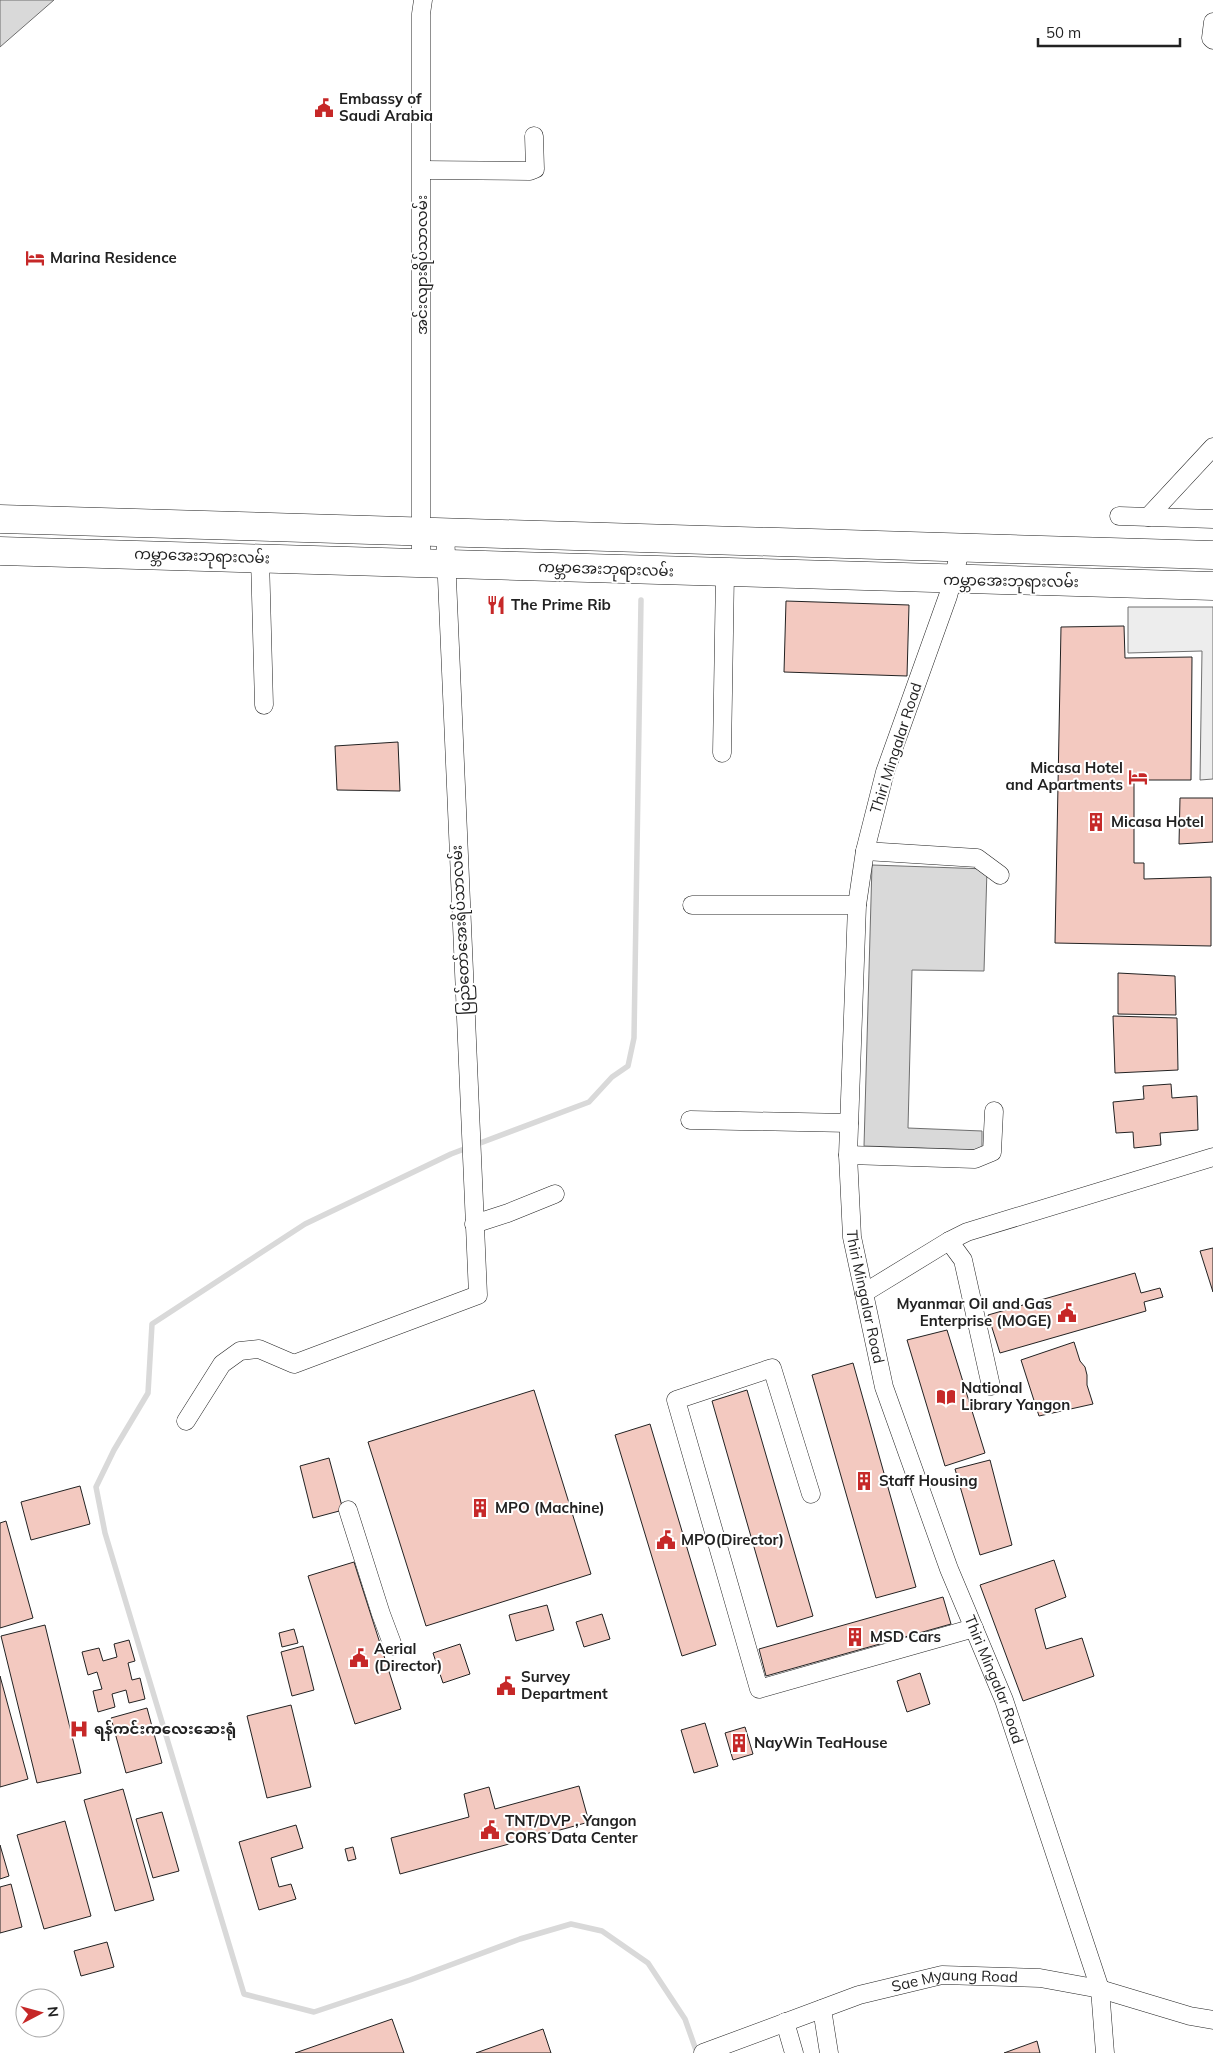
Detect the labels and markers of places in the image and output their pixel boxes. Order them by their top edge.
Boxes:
place label: Embassy of Saudi Arabia [339,89,433,125]
public building icon: Embassy of Saudi Arabia [313,97,335,119]
hotel icon: Marina Residence [24,247,46,269]
place label: Marina Residence [50,248,177,267]
restaurant icon: The Prime Rib [485,594,507,616]
place label: The Prime Rib [511,595,611,614]
place label: Micasa Hotel and Apartments [1005,758,1123,794]
hotel icon: Micasa Hotel and Apartments [1127,766,1149,788]
building icon: Micasa Hotel [1085,811,1107,833]
place label: Micasa Hotel [1111,812,1204,831]
place label: Myanmar Oil and Gas Enterprise (MOGE) [896,1294,1052,1330]
public building icon: Myanmar Oil and Gas Enterprise (MOGE) [1056,1302,1078,1324]
place label: National Library Yangon [961,1378,1070,1414]
library icon: National Library Yangon [935,1386,957,1408]
building icon: Staff Housing [853,1470,875,1492]
place label: Staff Housing [879,1471,978,1490]
building icon: MPO (Machine) [469,1497,491,1519]
place label: MPO (Machine) [495,1498,605,1517]
public building icon: MPO(Director) [655,1529,677,1551]
place label: MPO(Director) [681,1530,784,1549]
building icon: MSD Cars [844,1626,866,1648]
place label: MSD Cars [870,1627,941,1646]
place label: Aerial (Director) [374,1639,442,1675]
public building icon: Aerial (Director) [348,1647,370,1669]
place label: Survey Department [521,1667,608,1703]
public building icon: Survey Department [495,1675,517,1697]
hospital icon: ရန်ကင်းကလေးဆေးရုံ [68,1718,90,1740]
place label: ရန်ကင်းကလေးဆေးရုံ [94,1719,236,1741]
building icon: NayWin TeaHouse [728,1732,750,1754]
place label: NayWin TeaHouse [754,1733,887,1752]
place label: TNT/DVP , Yangon CORS Data Center [505,1811,638,1847]
public building icon: TNT/DVP , Yangon CORS Data Center [479,1819,501,1841]

